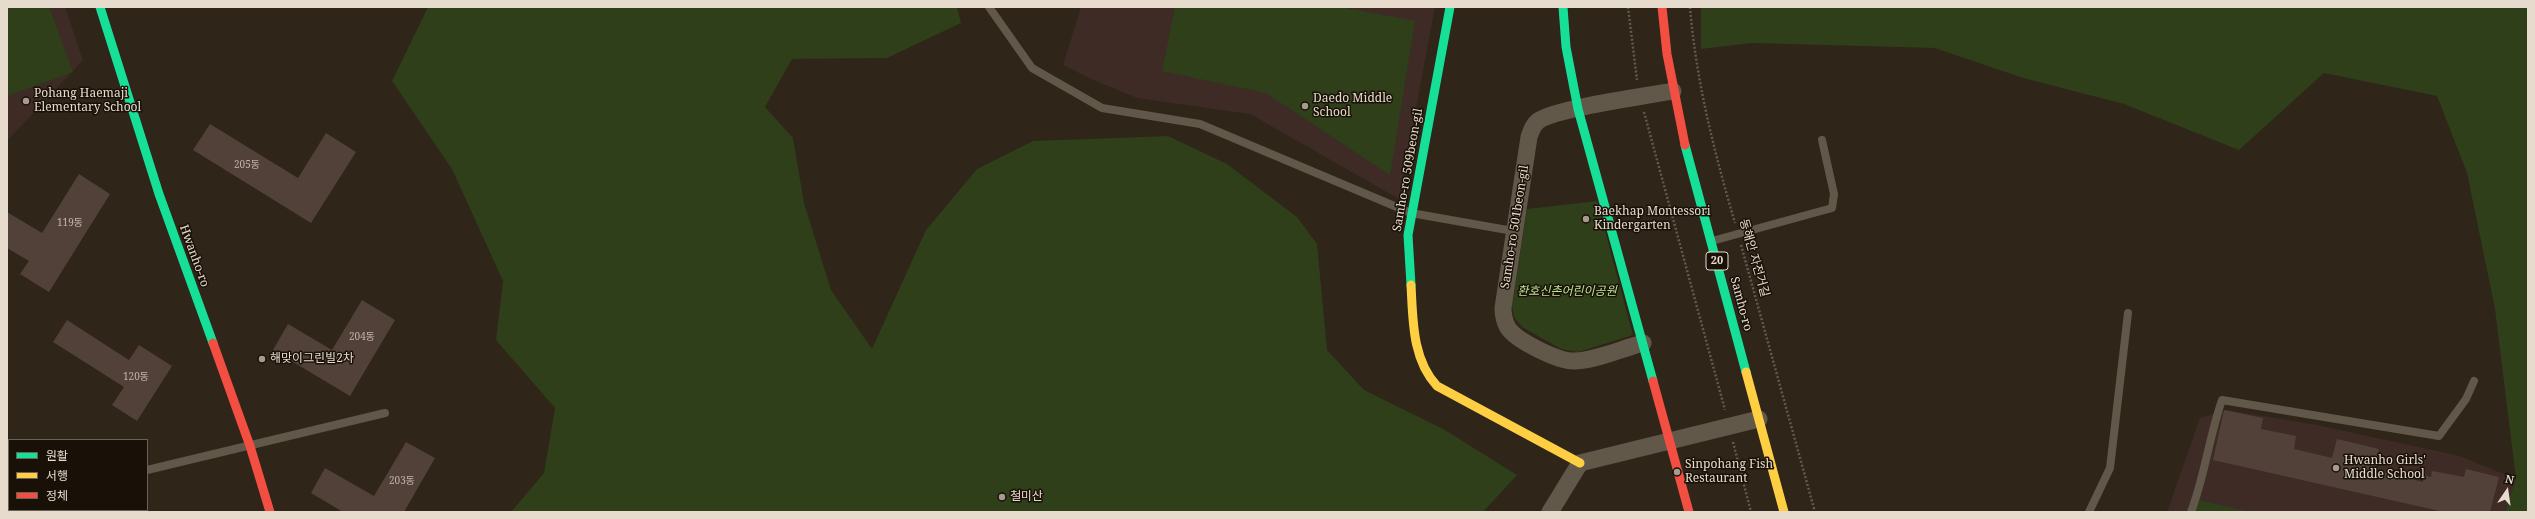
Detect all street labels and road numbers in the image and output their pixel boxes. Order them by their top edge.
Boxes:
street label: Samho-ro 509beon-gil [1390,107,1426,233]
street label: Samho-ro 501beon-gil [1498,164,1532,290]
street label: 동해안 자전거길 [1736,217,1772,299]
street label: Hwanho-ro [176,223,212,289]
road number: 20 [1706,252,1728,270]
street label: Samho-ro [1727,275,1755,333]

